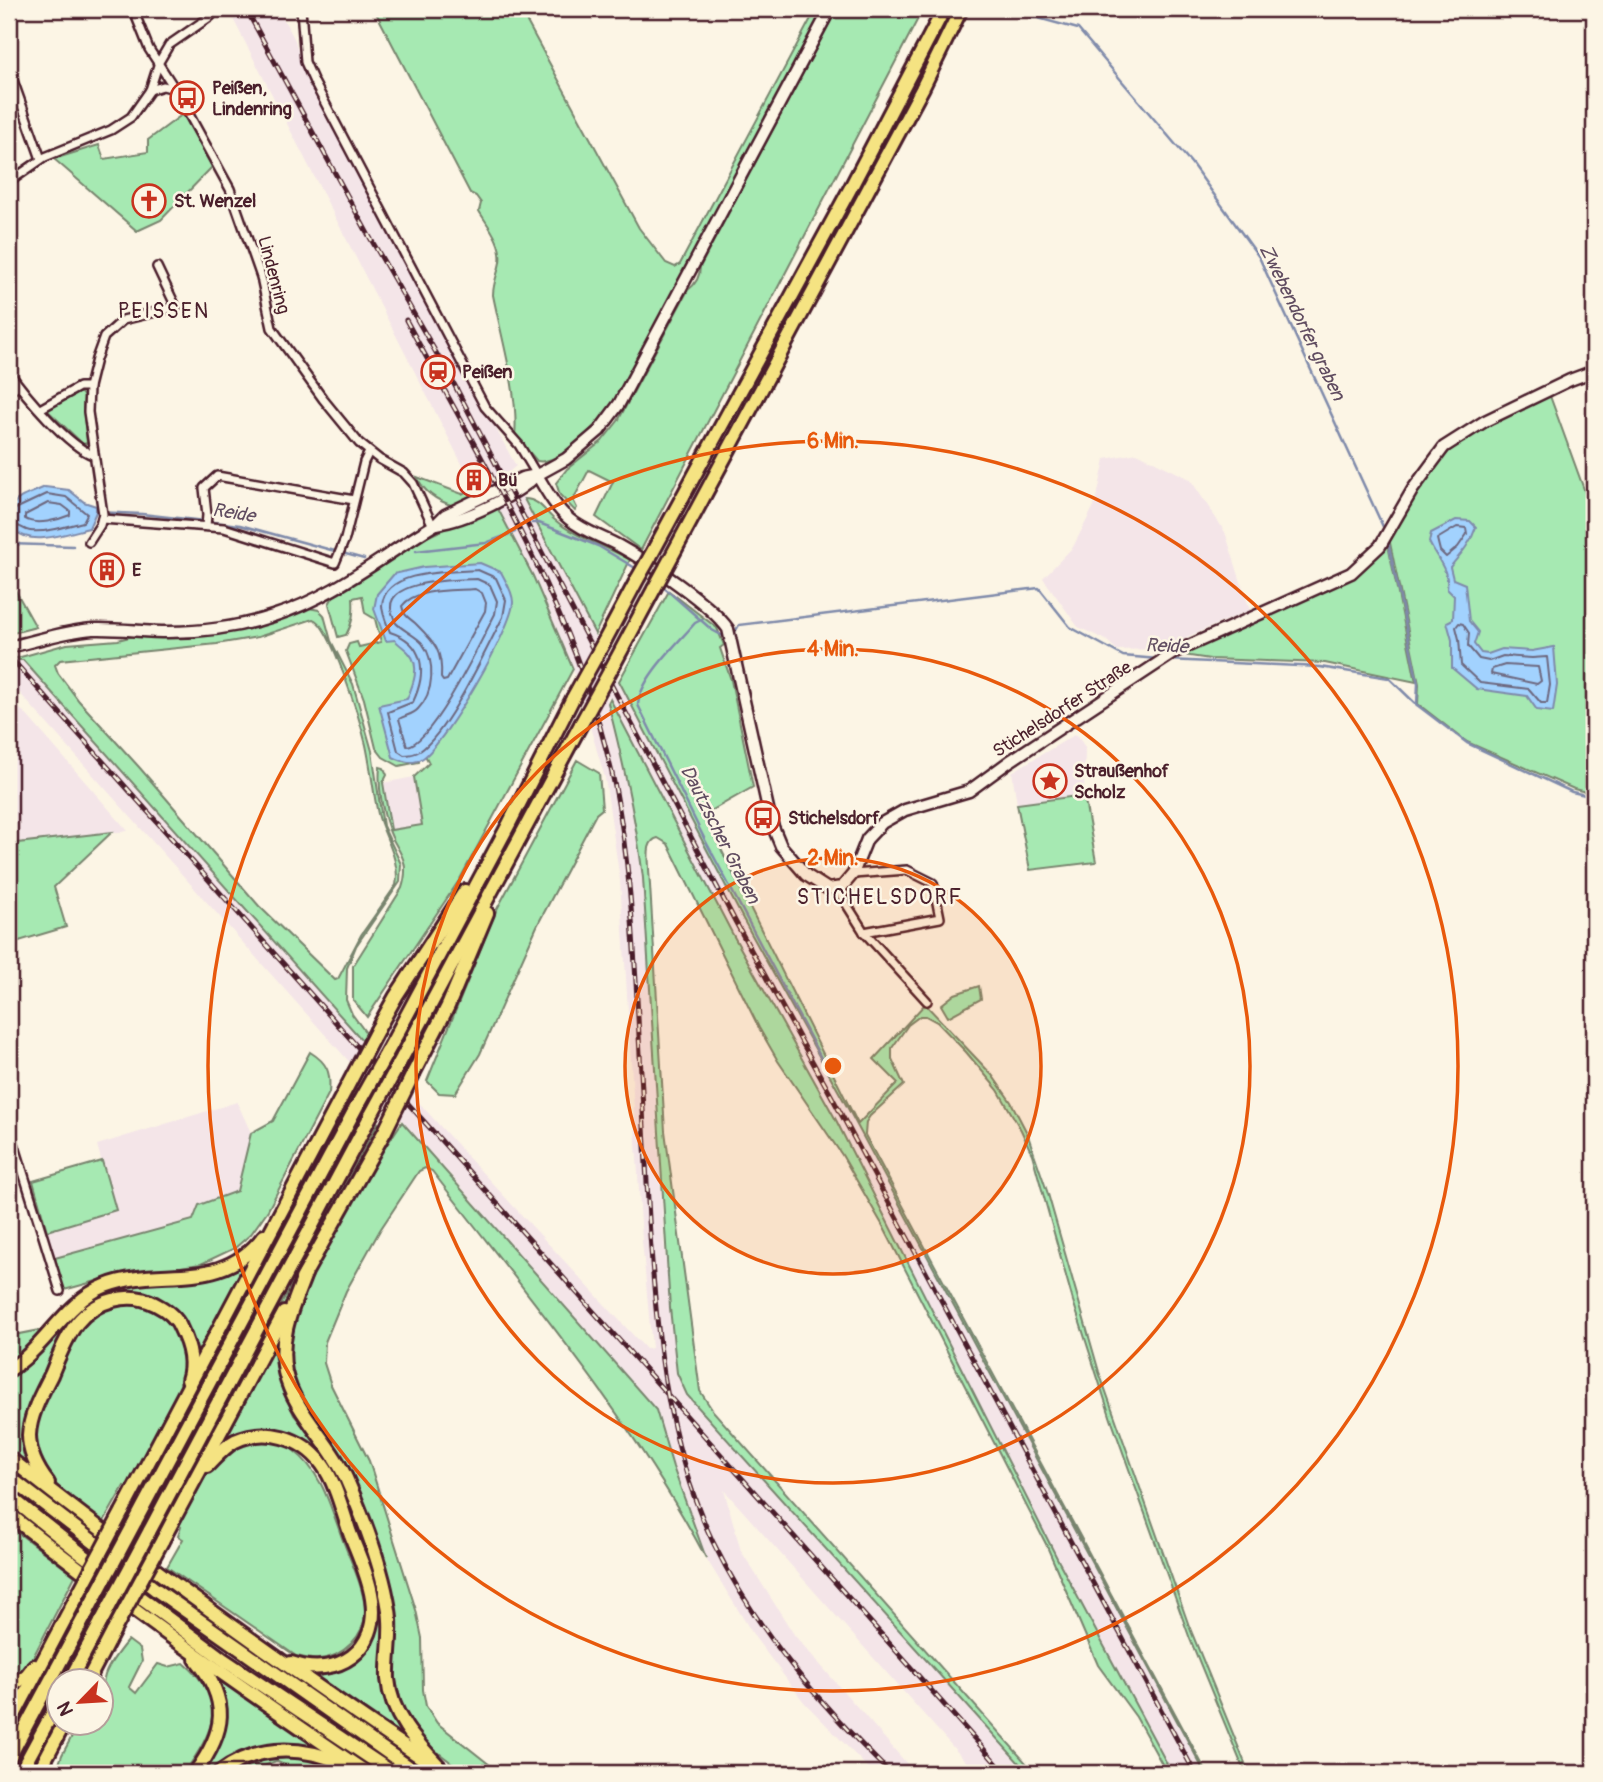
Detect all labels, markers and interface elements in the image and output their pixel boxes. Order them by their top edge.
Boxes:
place label: Peißen, Lindenring [212,77,292,121]
bus stop icon: Peißen, Lindenring [168,79,206,117]
church icon: St. Wenzel [130,182,168,220]
place label: St. Wenzel [174,190,256,213]
street label: Lindenring [252,234,295,317]
water label: Zwebendorfer graben [1254,240,1351,406]
district label: PEISSEN [118,298,210,325]
station icon: Peißen [419,353,457,391]
place label: Peißen [462,361,513,384]
text: 6 Min. [807,428,859,455]
building icon: Bü [455,461,493,499]
place label: Bü [498,469,518,492]
water label: Reide [211,498,258,528]
building icon: E [88,551,126,589]
place label: E [132,559,142,582]
water label: Reide [1145,633,1190,659]
text: 4 Min. [807,636,859,663]
street label: Stichelsdorfer Straße [989,656,1136,763]
place label: Straußenhof Scholz [1074,760,1170,804]
water label: Dautzscher Graben [675,761,766,909]
place icon: Straußenhof Scholz [1031,762,1069,800]
bus stop icon: Stichelsdorf [744,799,782,837]
place label: Stichelsdorf [788,807,880,830]
text: 2 Min. [807,845,859,872]
district label: STICHELSDORF [797,884,963,911]
centre of rings [821,1054,845,1078]
north arrow [46,1666,116,1736]
text: N [52,1698,79,1720]

